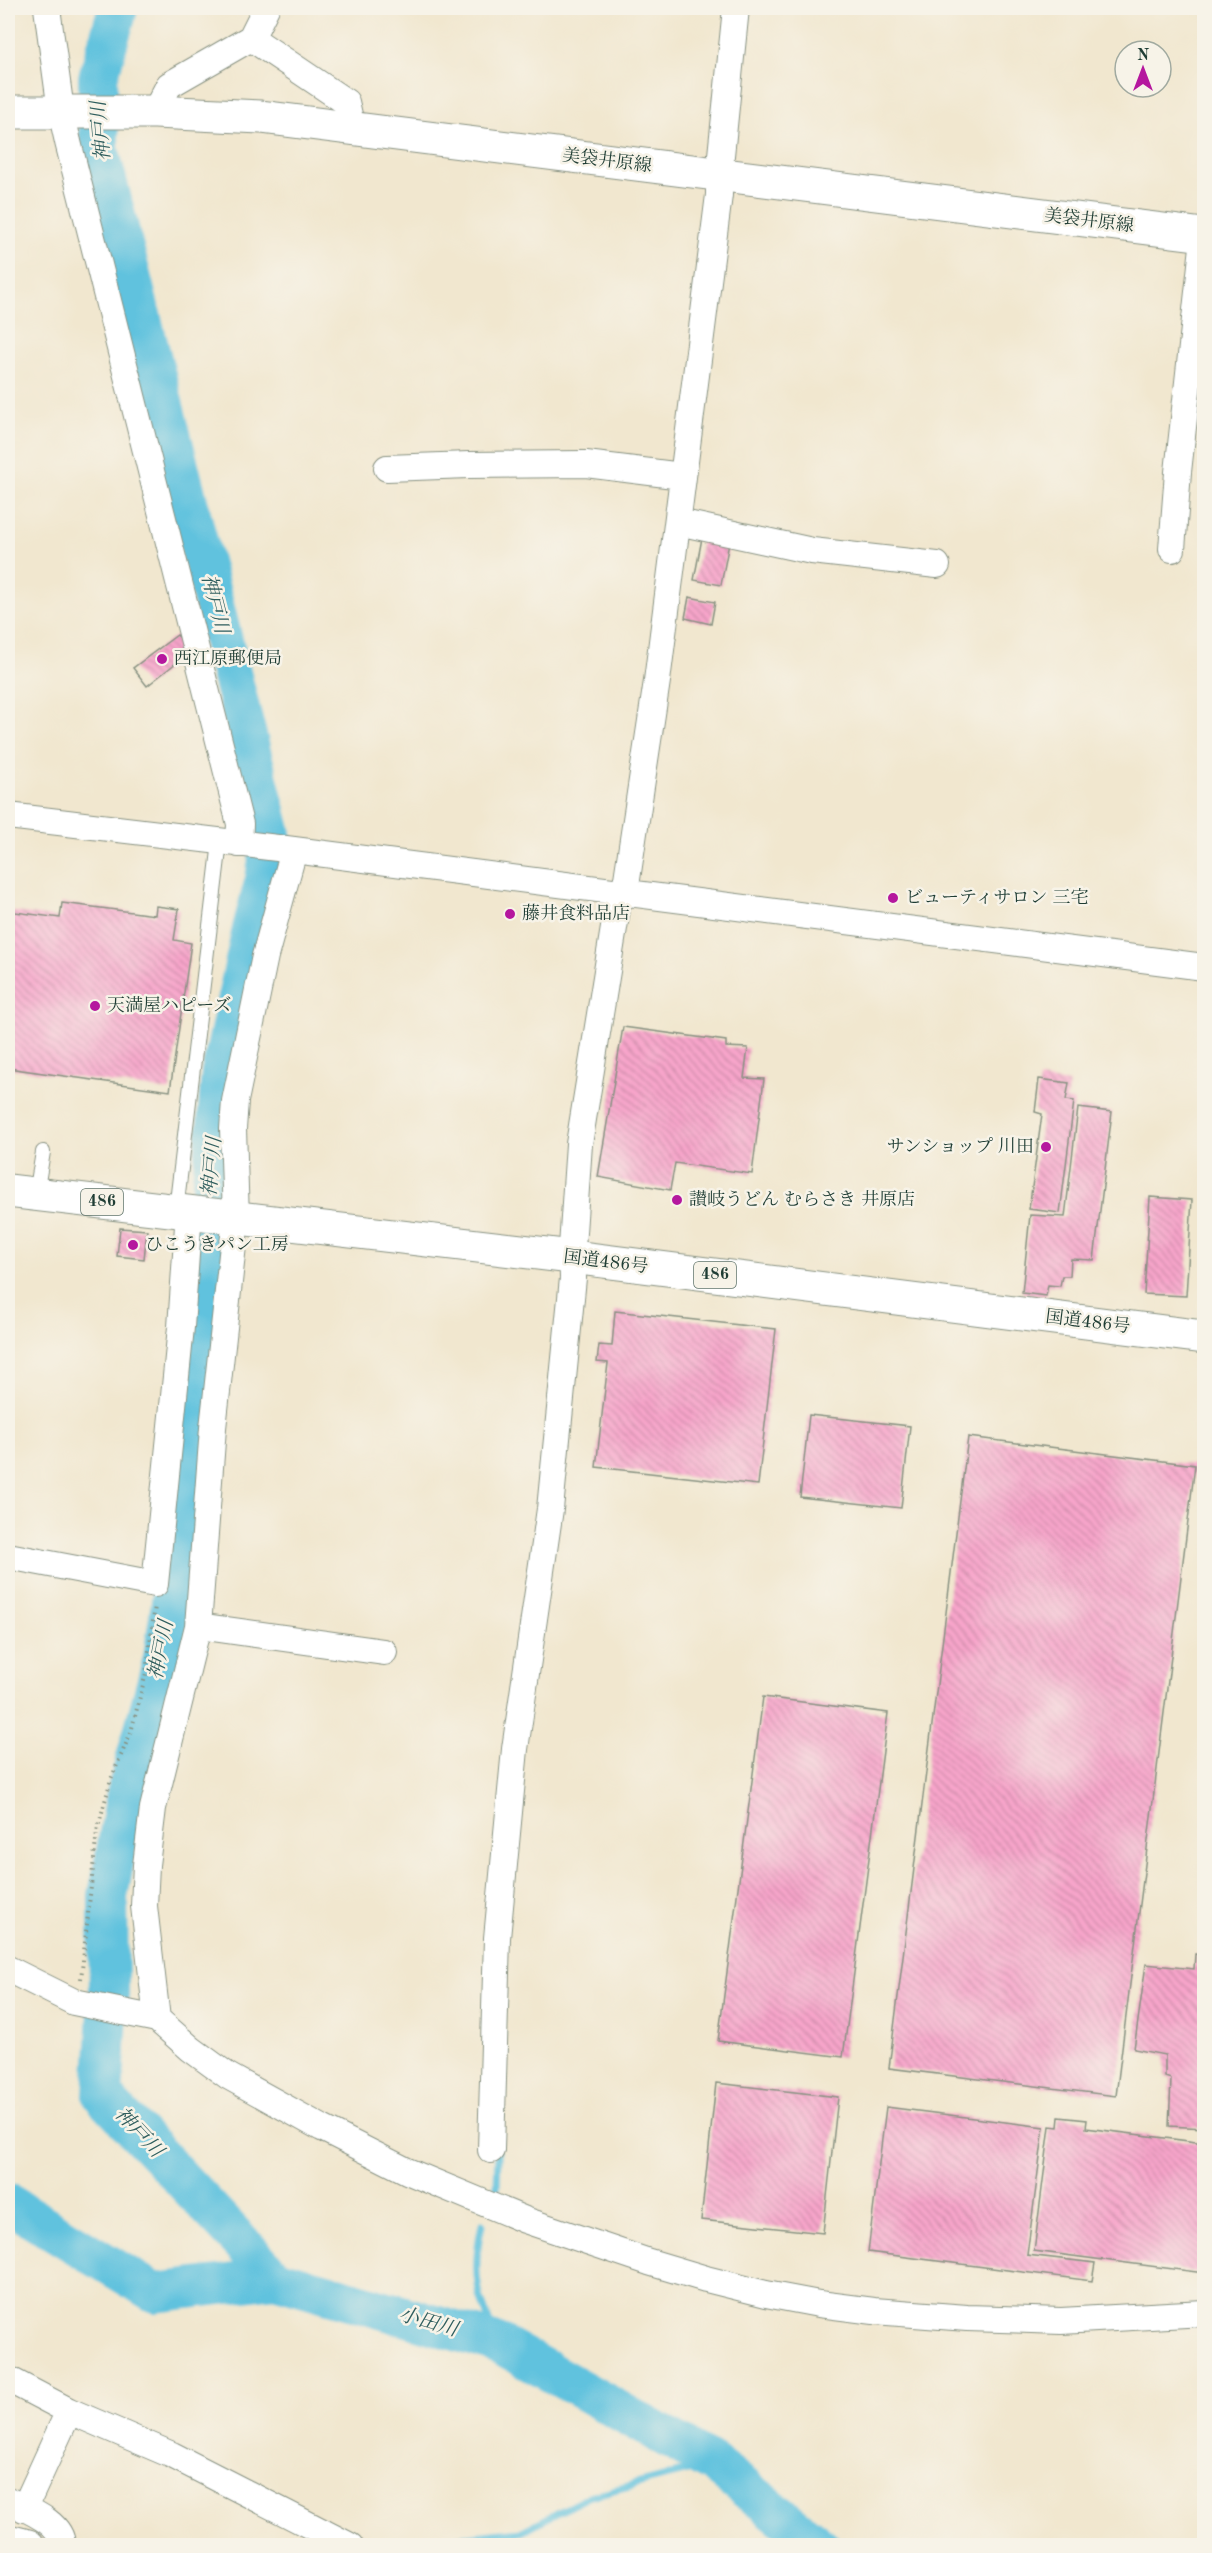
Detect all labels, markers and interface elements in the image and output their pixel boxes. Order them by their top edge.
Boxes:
north arrow [1113,39,1173,99]
text: N [1137,48,1150,64]
water label: 神戸川 [87,98,115,162]
street label: 美袋井原線 [561,145,653,175]
street label: 美袋井原線 [1043,205,1135,235]
water label: 神戸川 [197,572,233,637]
place label: 西江原郵便局 [174,648,282,668]
marker: 西江原郵便局 [155,652,169,666]
place label: ビューティサロン 三宅 [905,887,1089,907]
marker: ビューティサロン 三宅 [886,891,900,905]
place label: 藤井食料品店 [522,903,630,923]
marker: 藤井食料品店 [503,907,517,921]
place label: 天満屋ハピーズ [107,995,231,1015]
marker: 天満屋ハピーズ [88,999,102,1013]
water label: 神戸川 [198,1134,226,1198]
place label: サンショップ 川田 [887,1137,1034,1156]
marker: サンショップ 川田 [1039,1140,1053,1154]
road number: 486 [81,1189,123,1215]
place label: 讃岐うどん むらさき 井原店 [689,1189,915,1209]
marker: 讃岐うどん むらさき 井原店 [670,1193,684,1207]
place label: ひこうきパン工房 [145,1234,289,1254]
marker: ひこうきパン工房 [126,1238,140,1252]
street label: 国道486号 [563,1246,650,1276]
road number: 486 [694,1262,736,1288]
street label: 国道486号 [1045,1306,1132,1336]
water label: 神戸川 [144,1616,178,1681]
water label: 神戸川 [110,2103,169,2163]
water label: 小田川 [396,2303,462,2341]

